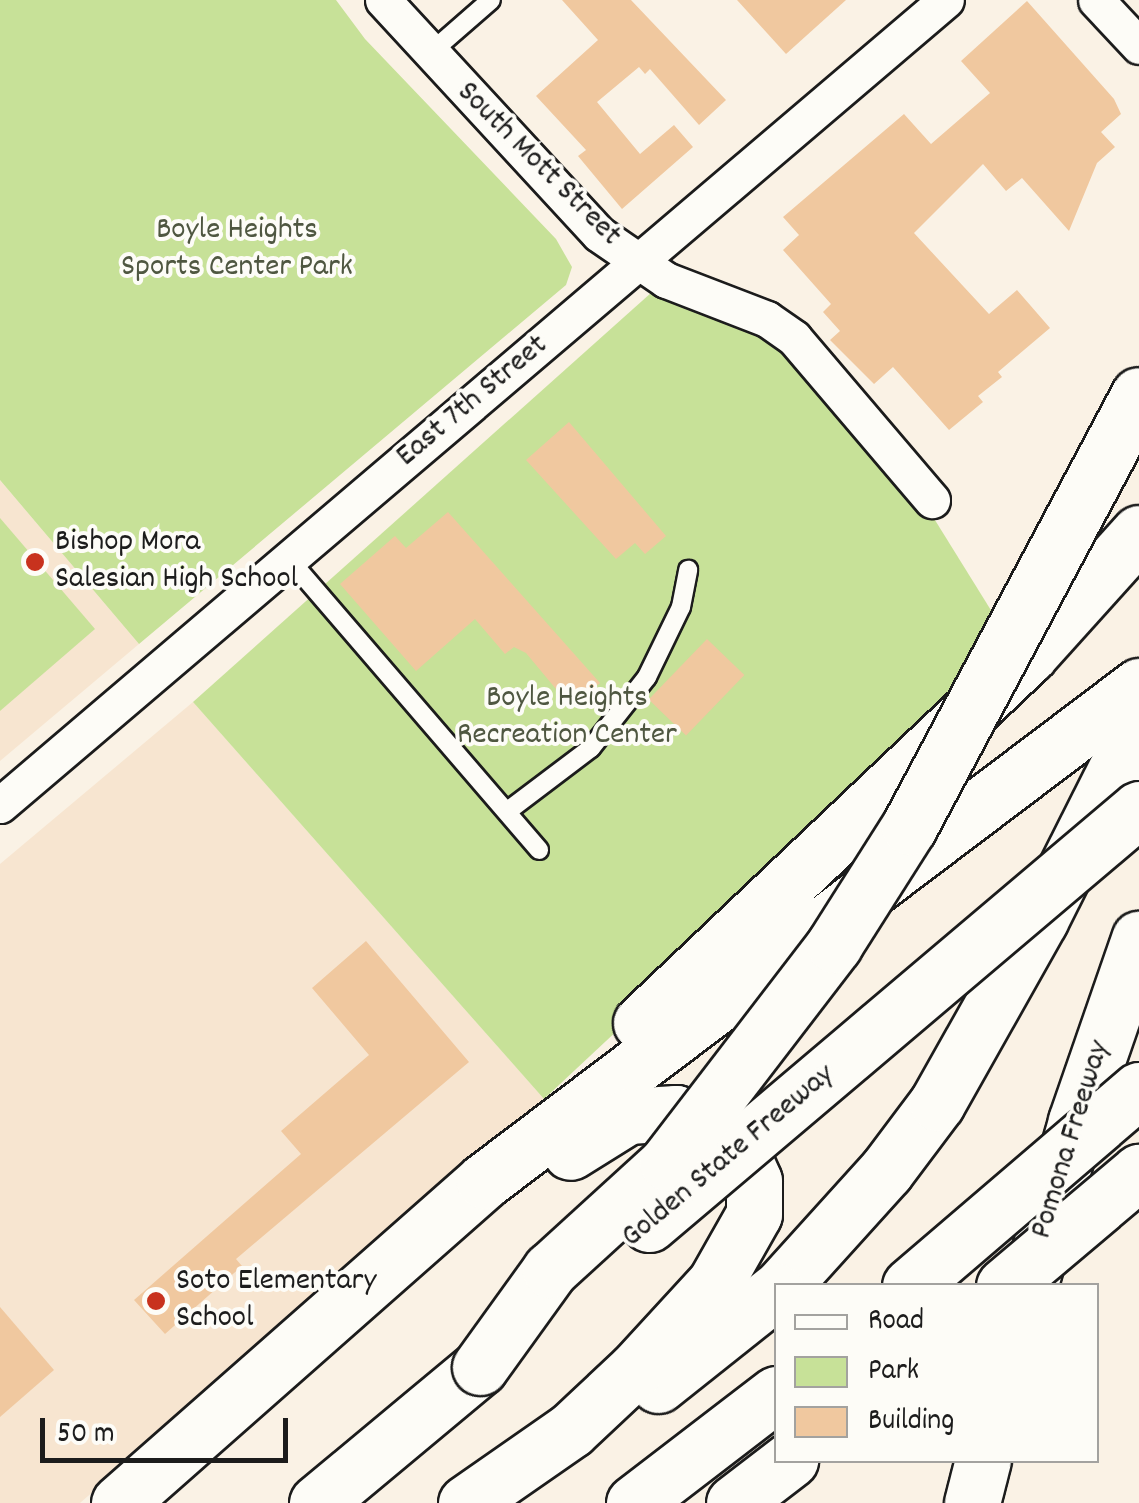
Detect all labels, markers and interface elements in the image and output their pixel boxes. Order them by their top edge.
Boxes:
street label: South Mott Street [447,74,629,256]
park label: Boyle Heights Sports Center Park [121,213,353,288]
street label: East 7th Street [389,328,557,476]
place label: Bishop Mora Salesian High School [55,525,298,600]
marker: Bishop Mora Salesian High School [24,551,46,573]
park label: Boyle Heights Recreation Center [457,681,677,756]
street label: Pomona Freeway [1024,1036,1120,1244]
street label: Golden State Freeway [615,1057,843,1257]
place label: Soto Elementary School [176,1264,376,1339]
legend [774,1283,1099,1463]
marker: Soto Elementary School [145,1290,167,1312]
text: Road [868,1301,924,1344]
text: Park [868,1351,919,1394]
scale bar [45,1398,292,1460]
text: Building [868,1401,954,1444]
text: 50 m [57,1414,115,1457]

